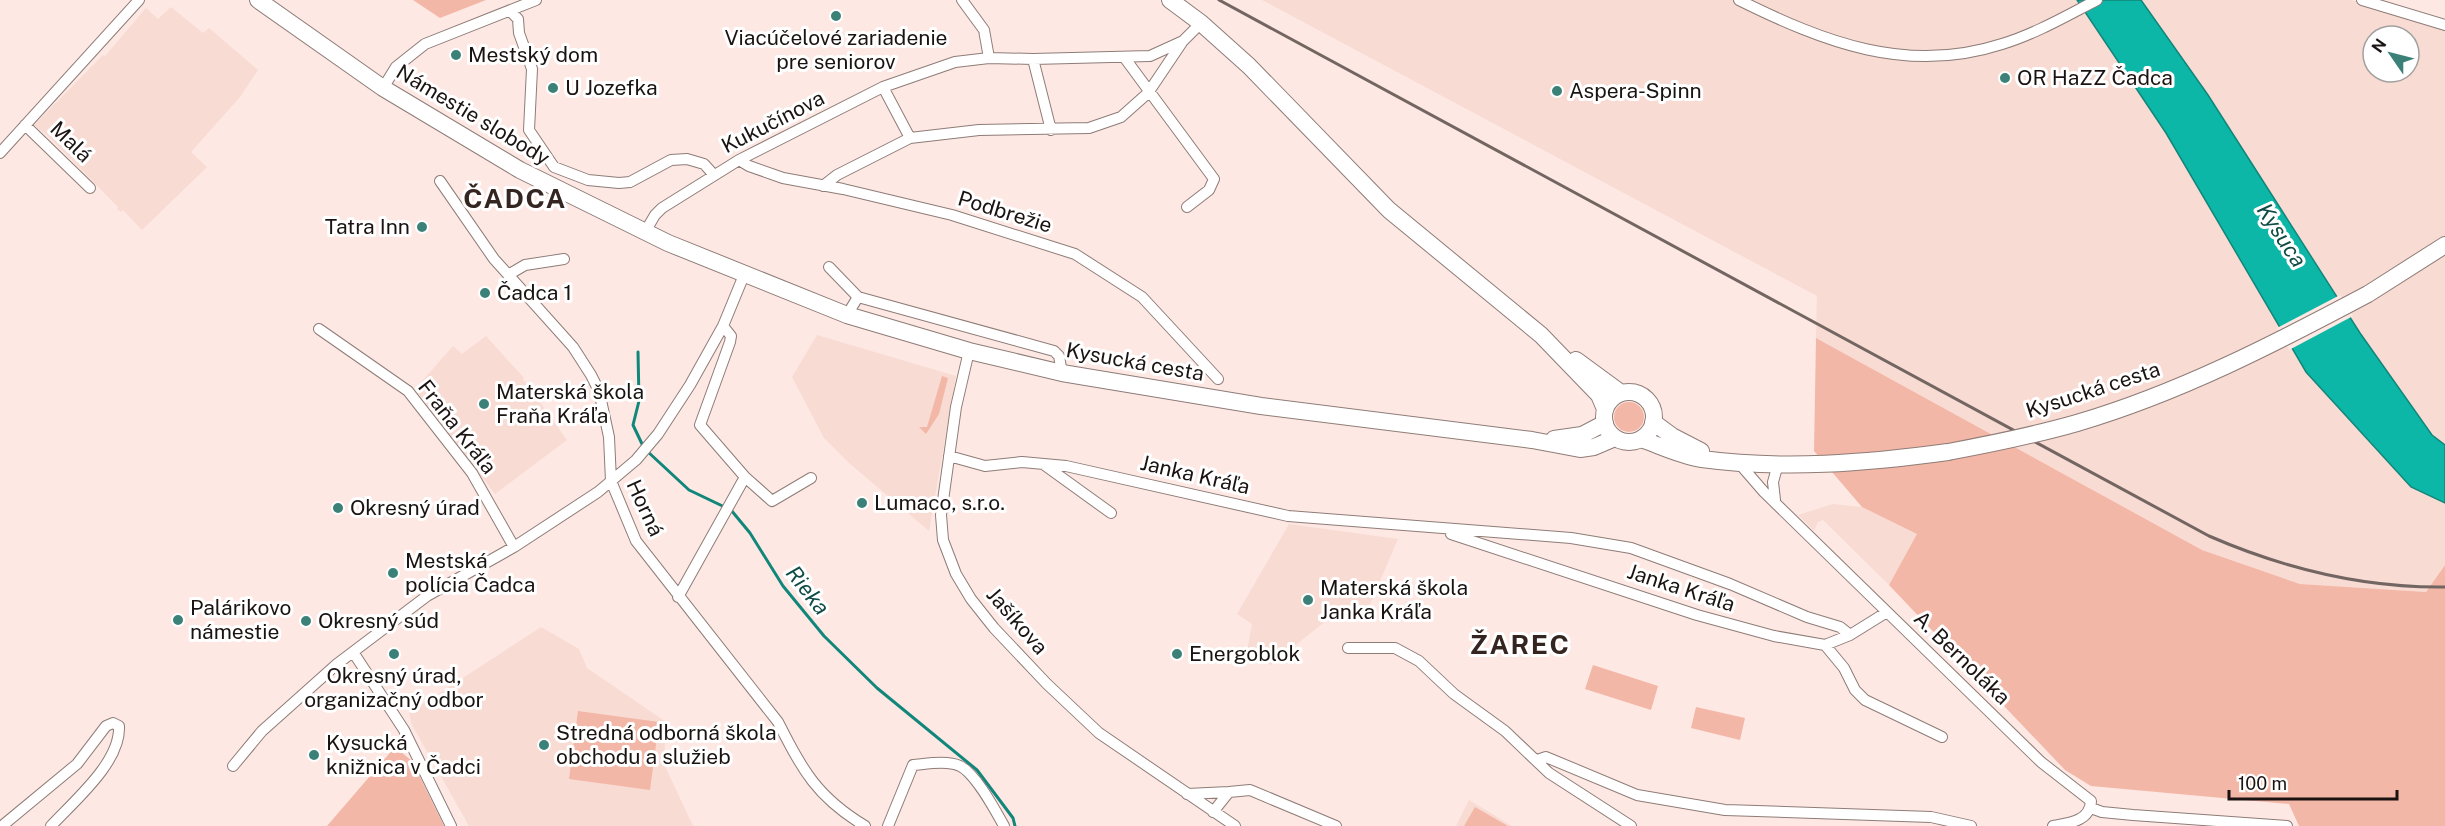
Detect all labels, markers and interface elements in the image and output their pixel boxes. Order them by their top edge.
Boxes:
marker: Viacúčelové zariadenie pre seniorov [829,9,843,23]
north arrow [2361,24,2421,84]
place label: Viacúčelové zariadenie pre seniorov [724,25,948,74]
text: N [2368,35,2390,56]
place label: Mestský dom [468,42,598,67]
marker: Mestský dom [449,48,463,62]
street label: Námestie slobody [392,59,554,170]
place label: OR HaZZ Čadca [2017,65,2173,90]
marker: OR HaZZ Čadca [1998,71,2012,85]
place label: U Jozefka [565,75,658,100]
place label: Aspera-Spinn [1569,78,1702,103]
marker: U Jozefka [546,81,560,95]
marker: Aspera-Spinn [1550,84,1564,98]
street label: Kukučínova [717,85,828,158]
street label: Malá [45,116,97,167]
district label: ČADCA [463,182,567,214]
street label: Podbrežie [955,185,1055,238]
water label: Kysuca [2252,198,2312,272]
place label: Tatra Inn [325,214,410,239]
marker: Tatra Inn [415,220,429,234]
place label: Čadca 1 [497,280,572,305]
marker: Čadca 1 [478,286,492,300]
street label: Kysucká cesta [1064,337,1206,386]
street label: Kysucká cesta [2023,356,2163,423]
street label: Fraňa Kráľa [413,375,502,479]
place label: Materská škola Fraňa Kráľa [496,379,644,428]
marker: Materská škola Fraňa Kráľa [477,397,491,411]
street label: Janka Kráľa [1138,450,1252,499]
street label: Horná [622,475,669,540]
place label: Lumaco, s.r.o. [874,490,1005,515]
place label: Okresný úrad [350,495,480,520]
marker: Lumaco, s.r.o. [855,496,869,510]
marker: Okresný úrad [331,501,345,515]
place label: Mestská polícia Čadca [405,548,535,597]
street label: Janka Kráľa [1624,558,1738,617]
water label: Rieka [781,560,835,620]
marker: Mestská polícia Čadca [386,566,400,580]
place label: Materská škola Janka Kráľa [1320,575,1468,624]
street label: Jašíkova [982,582,1053,659]
marker: Materská škola Janka Kráľa [1301,593,1315,607]
place label: Palárikovo námestie [190,595,291,644]
street label: A. Bernoláka [1909,606,2016,710]
place label: Okresný súd [318,608,439,633]
marker: Palárikovo námestie [171,613,185,627]
marker: Okresný súd [299,614,313,628]
district label: ŽAREC [1470,628,1570,660]
place label: Energoblok [1189,641,1300,666]
marker: Okresný úrad, organizačný odbor [387,647,401,661]
marker: Energoblok [1170,647,1184,661]
place label: Okresný úrad, organizačný odbor [304,663,484,712]
place label: Stredná odborná škola obchodu a služieb [556,720,777,769]
place label: Kysucká knižnica v Čadci [326,730,481,779]
marker: Stredná odborná škola obchodu a služieb [537,738,551,752]
marker: Kysucká knižnica v Čadci [307,748,321,762]
scale bar [2229,763,2397,801]
text: 100 m [2238,773,2287,794]

